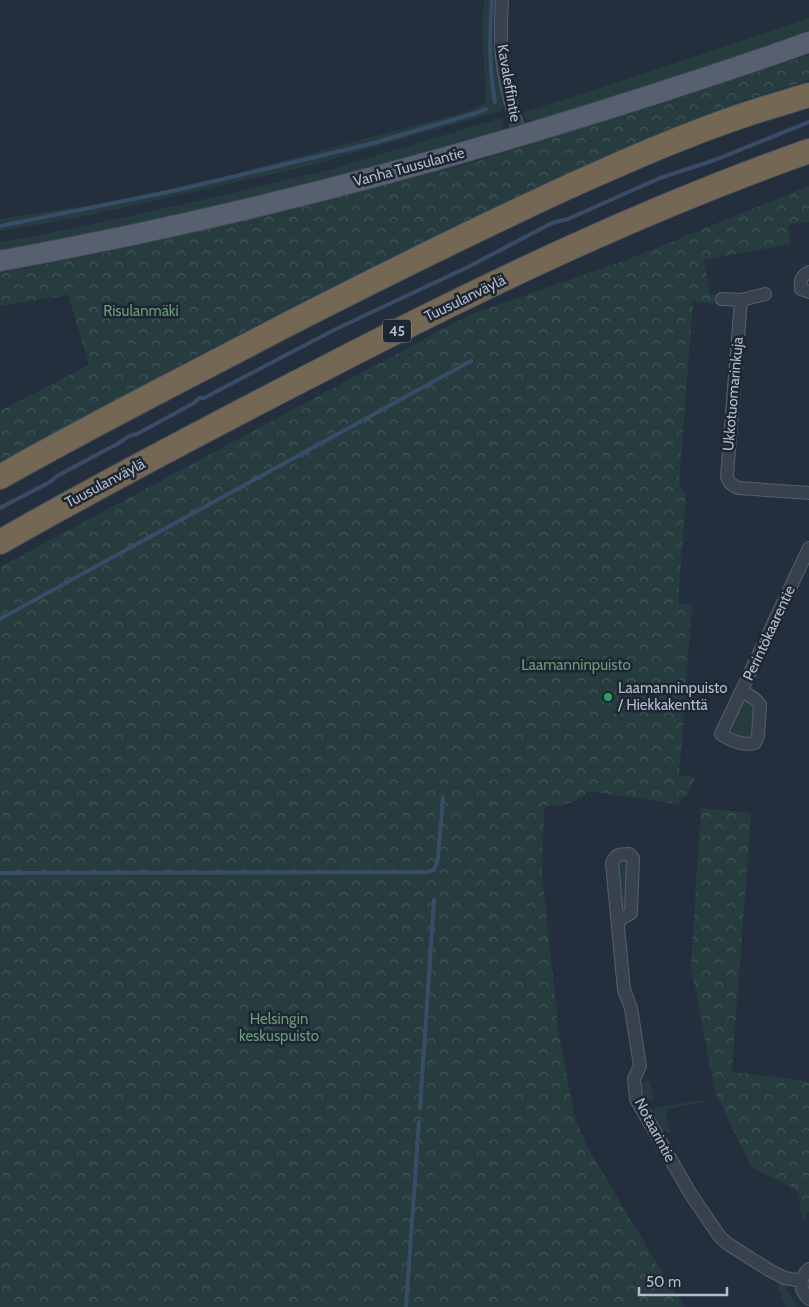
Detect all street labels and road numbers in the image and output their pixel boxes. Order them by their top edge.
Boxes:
street label: Kavaleffintie [493,43,525,123]
street label: Vanha Tuusulantie [351,143,467,190]
street label: Tuusulanväylä [422,270,509,325]
road number: 45 [383,320,411,342]
street label: Ukkotuomarinkuja [719,335,747,452]
street label: Tuusulanväylä [62,454,149,512]
street label: Perintökaarentie [739,582,799,683]
street label: Notaarintie [631,1095,680,1165]

